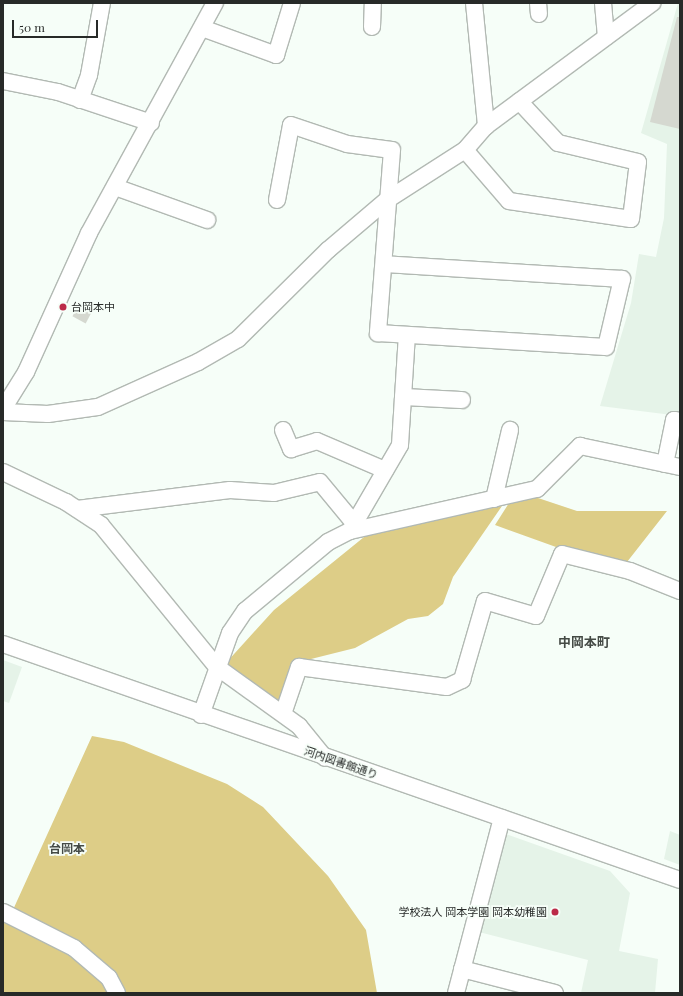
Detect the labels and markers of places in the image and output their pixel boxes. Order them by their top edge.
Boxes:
place label: 台岡本中 [71,300,115,314]
marker: 台岡本中 [58,302,68,312]
place label: 学校法人 岡本学園 岡本幼稚園 [399,905,547,919]
marker: 学校法人 岡本学園 岡本幼稚園 [550,907,560,917]

